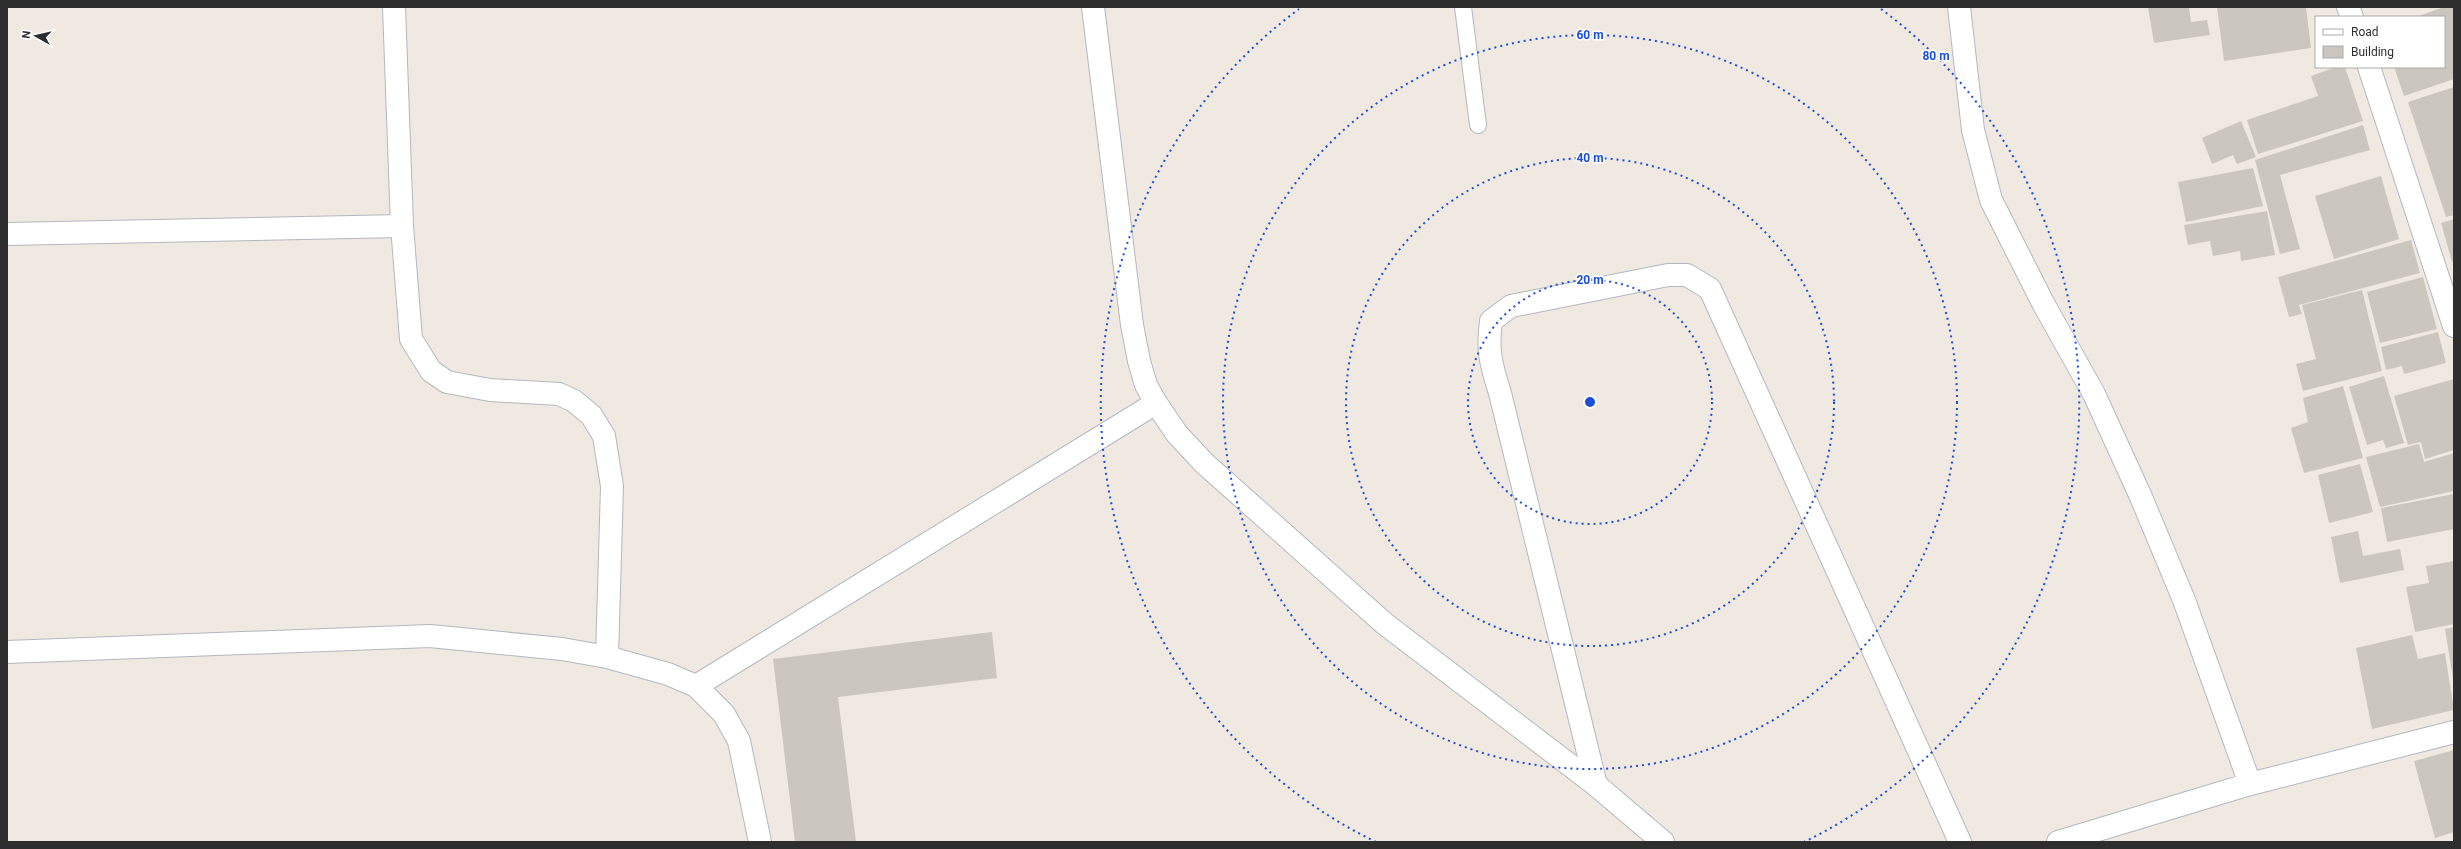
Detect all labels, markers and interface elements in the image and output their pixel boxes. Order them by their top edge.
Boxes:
north arrow [16,16,56,56]
legend [2315,16,2445,68]
text: Road [2351,25,2379,39]
text: 60 m [1576,28,1604,42]
text: N [20,30,34,39]
text: Building [2351,45,2394,59]
text: 80 m [1922,49,1950,63]
text: 40 m [1576,151,1604,165]
text: 20 m [1576,273,1604,287]
centre of rings [1583,395,1597,409]

